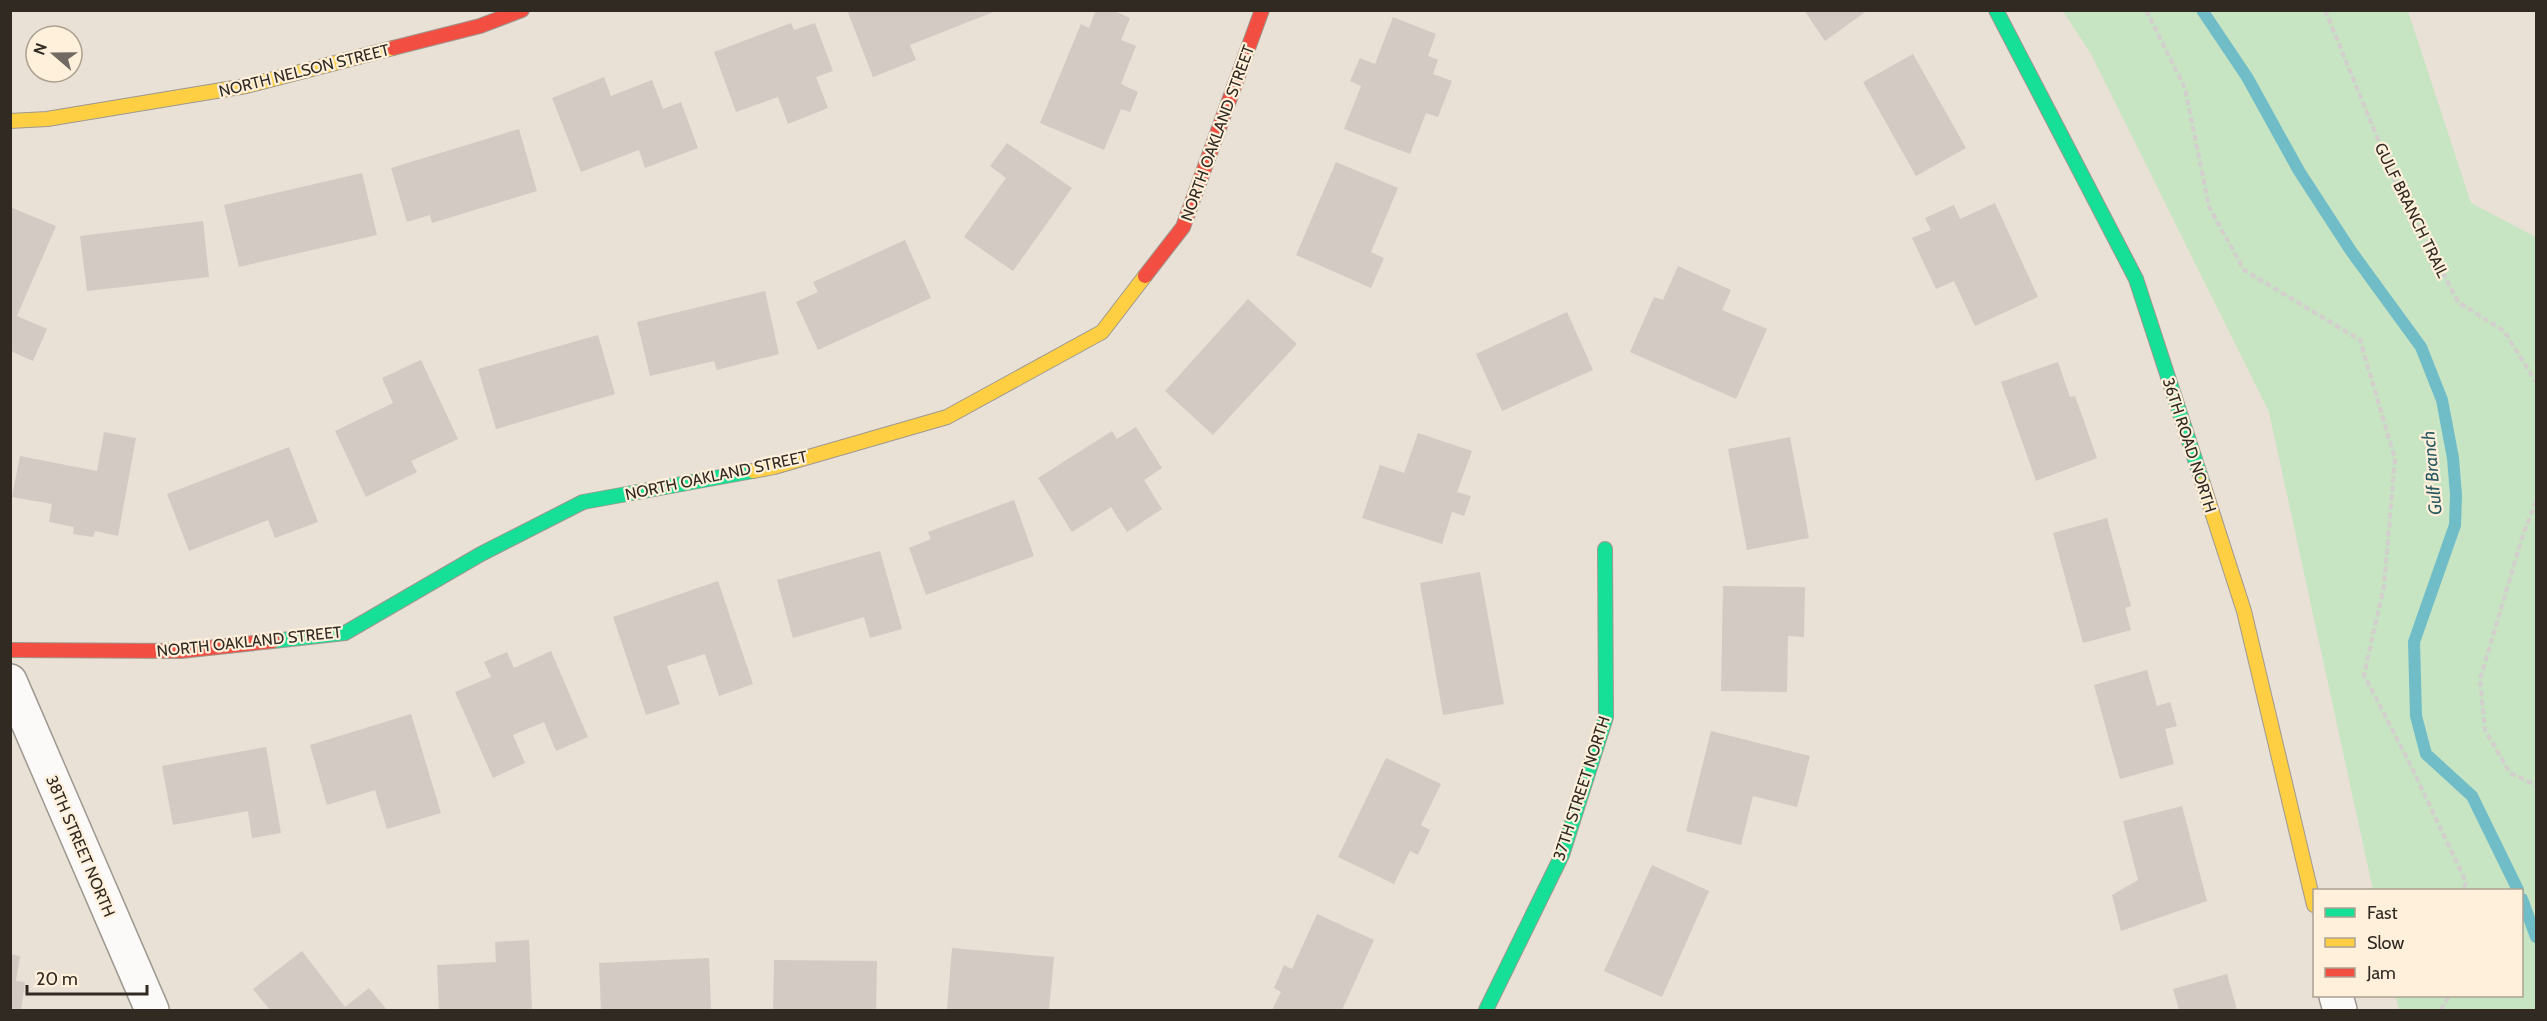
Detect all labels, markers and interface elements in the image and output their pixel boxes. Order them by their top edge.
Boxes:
north arrow [24,24,84,84]
text: N [30,40,51,58]
street label: NORTH NELSON STREET [217,40,392,101]
street label: NORTH OAKLAND STREET [1177,42,1258,224]
street label: GULF BRANCH TRAIL [2371,140,2452,281]
street label: 36TH ROAD NORTH [2159,375,2220,515]
water label: Gulf Branch [2417,430,2447,516]
street label: NORTH OAKLAND STREET [623,447,809,504]
street label: NORTH OAKLAND STREET [156,622,343,661]
street label: 37TH STREET NORTH [1549,714,1614,863]
street label: 38TH STREET NORTH [42,773,119,920]
legend [2313,889,2523,997]
text: Fast [2367,902,2398,924]
text: Slow [2367,932,2404,954]
scale bar [27,958,147,996]
text: Jam [2366,962,2396,984]
text: 20 m [36,968,78,990]

